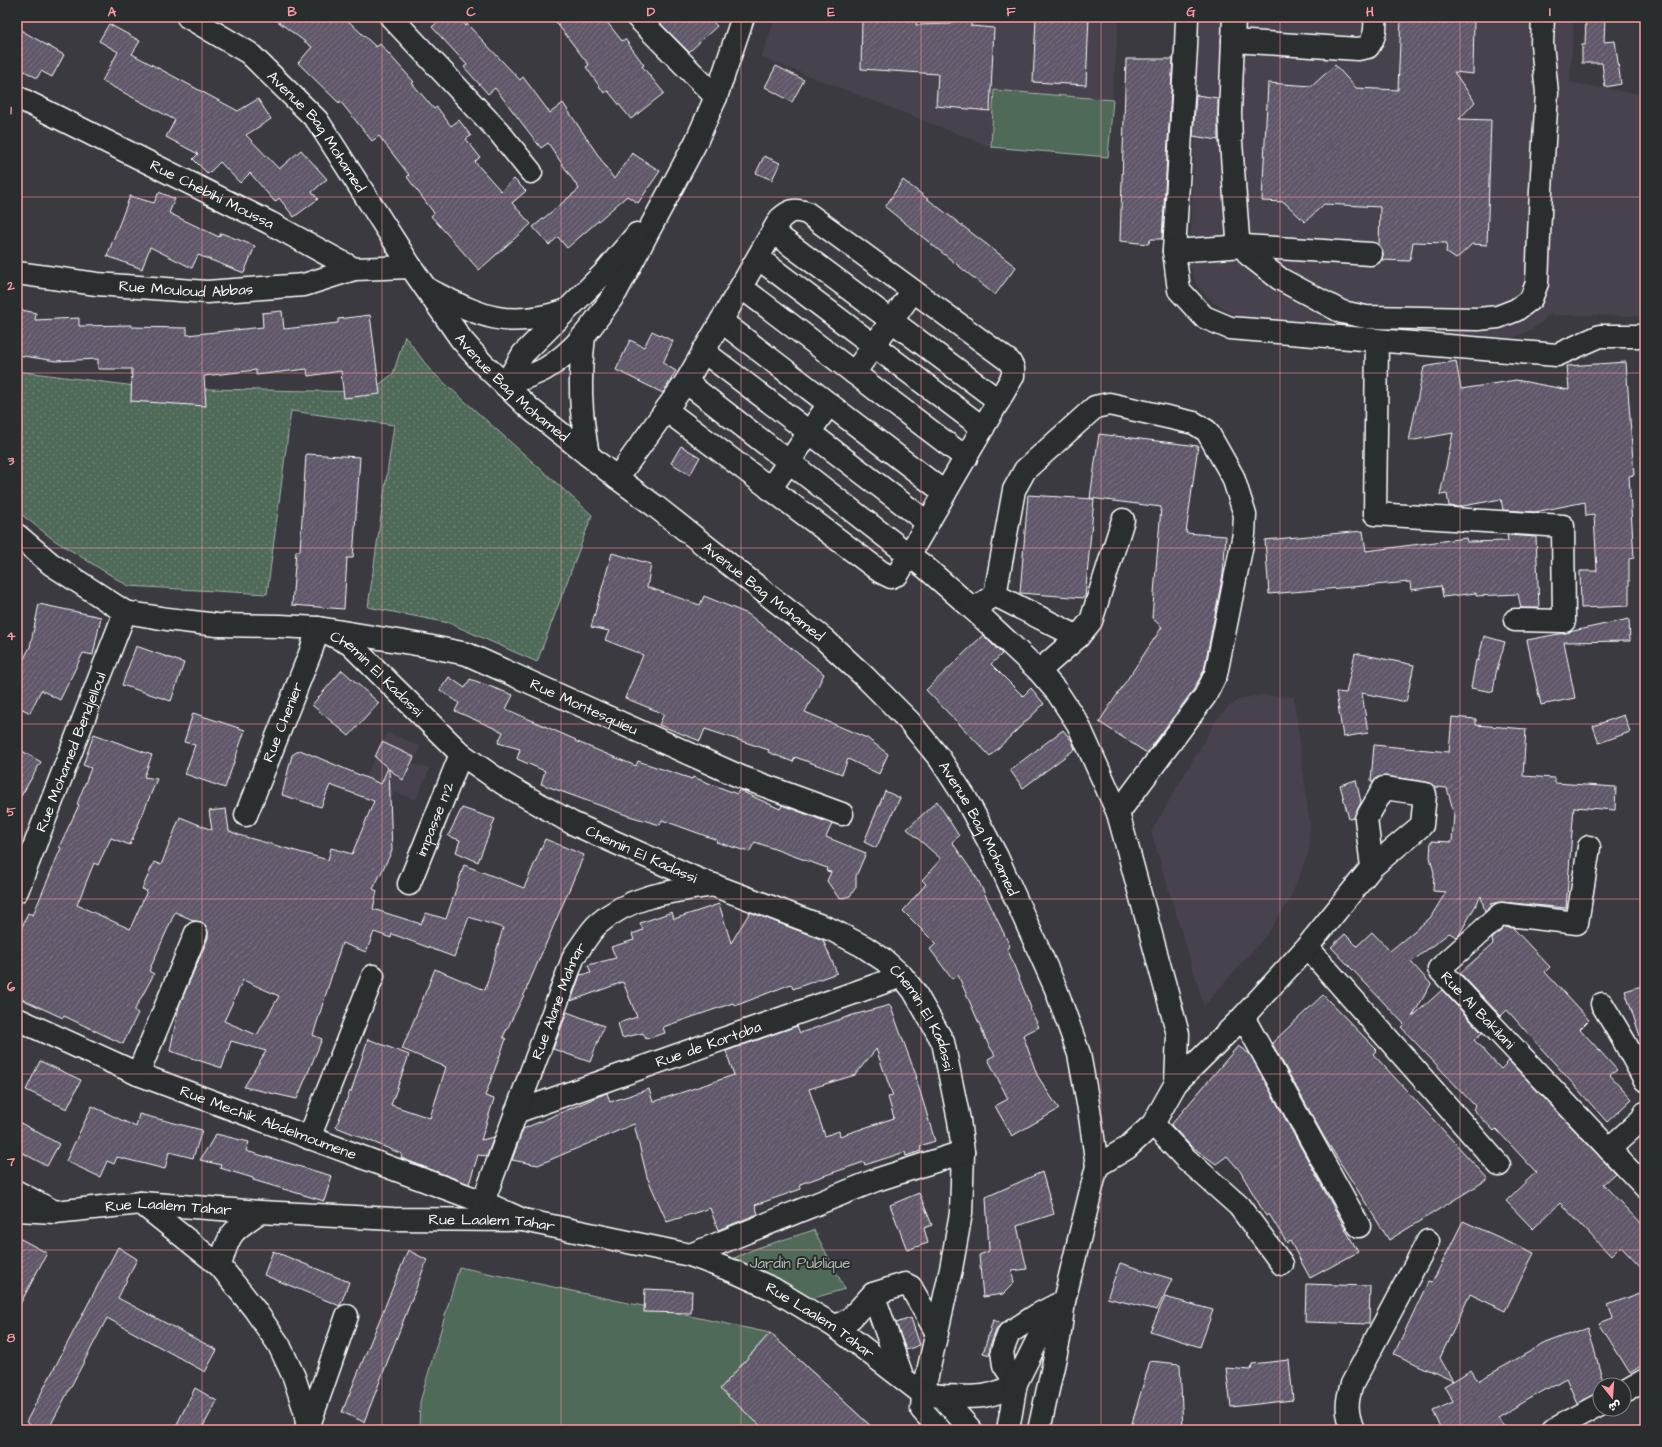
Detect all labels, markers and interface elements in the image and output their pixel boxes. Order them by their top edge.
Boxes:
text: A [108,3,117,21]
text: B [287,3,297,21]
text: C [466,3,476,21]
text: D [647,3,656,21]
text: E [827,3,835,21]
text: F [1006,3,1016,21]
text: G [1186,3,1196,21]
text: H [1366,3,1374,21]
text: I [1549,3,1551,21]
street label: Avenue Bag Mohamed [262,66,371,197]
text: 1 [10,101,12,119]
street label: Rue Chebihi Moussa [146,154,278,234]
street label: Rue Mouloud Abbas [118,275,254,303]
text: 2 [6,277,15,295]
street label: Avenue Bag Mohamed [450,329,574,447]
text: 3 [7,452,15,470]
street label: Avenue Bag Mohamed [698,537,829,646]
street label: Chemin El Kadassi [327,625,429,722]
text: 4 [7,627,16,645]
street label: Rue Mohamed Bendjelloul [30,669,111,835]
street label: Rue Montesquieu [527,673,642,740]
street label: Rue Chenier [257,679,308,765]
street label: Avenue Bag Mohamed [934,757,1024,899]
street label: impasse n°2 [411,778,459,859]
text: 5 [6,803,16,821]
street label: Chemin El Kadassi [582,820,701,889]
street label: Rue Alane Mahnar [526,938,591,1062]
street label: Chemin El Kadassi [885,959,959,1073]
street label: Rue Al Bakilani [1436,967,1520,1054]
text: 6 [7,978,16,996]
street label: Rue de Kortoba [653,1016,764,1073]
street label: Rue Mechik Abdelmoumene [177,1080,360,1165]
text: 7 [6,1153,16,1171]
street label: Rue Laalem Tahar [104,1192,232,1220]
street label: Rue Laalem Tahar [429,1209,557,1237]
park label: Jardin Publique [750,1253,851,1274]
street label: Rue Laalem Tahar [763,1277,879,1364]
text: 8 [7,1329,16,1347]
north arrow [1592,1377,1632,1417]
text: ش [1607,1397,1623,1415]

